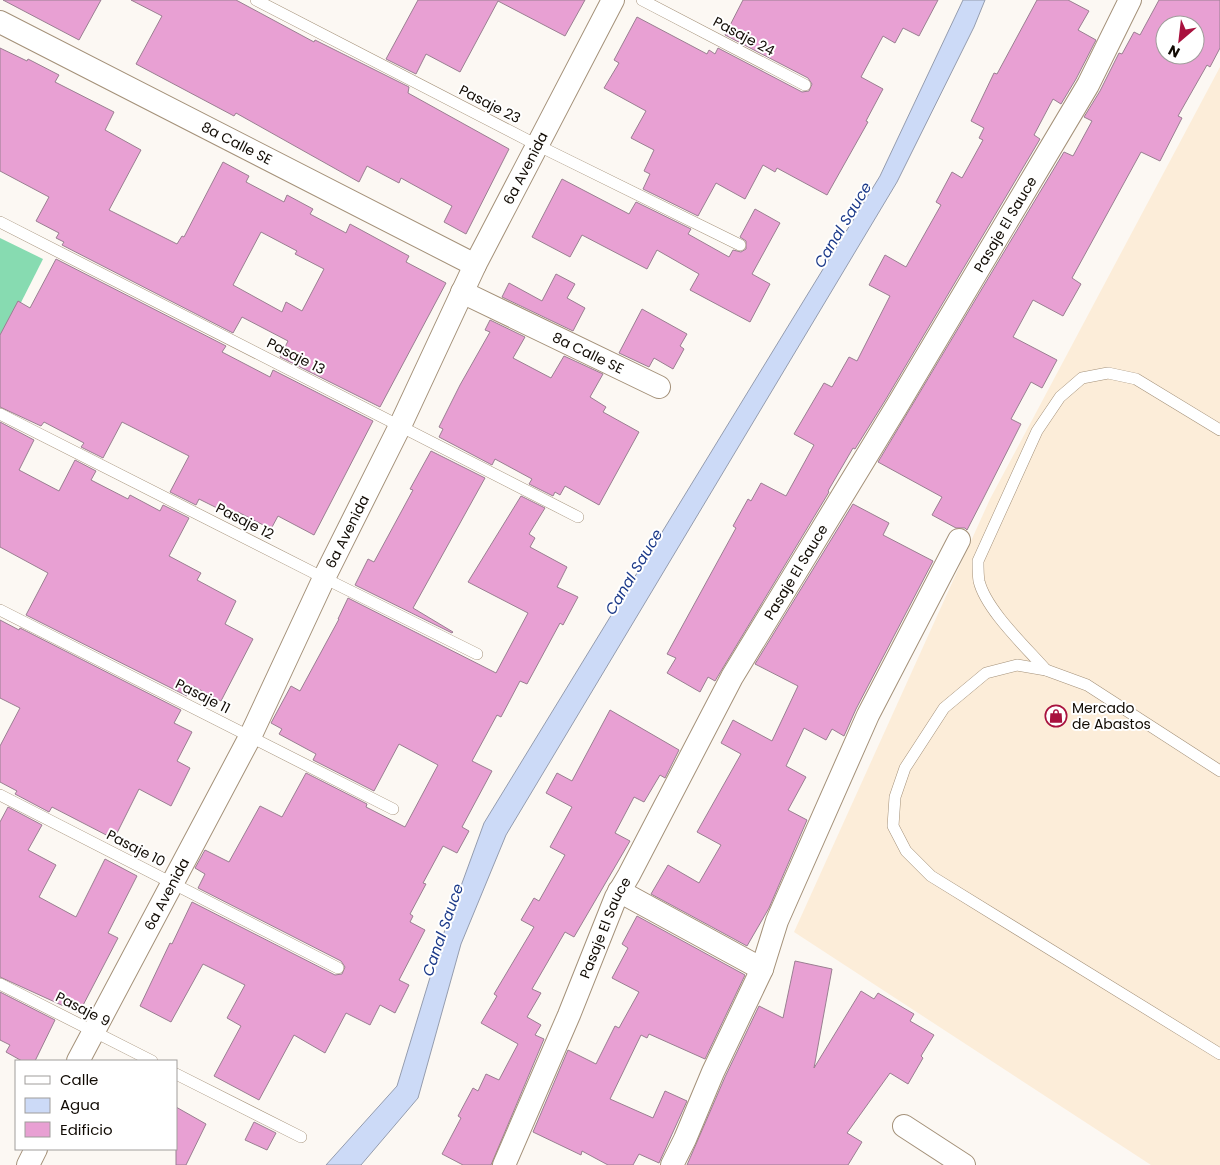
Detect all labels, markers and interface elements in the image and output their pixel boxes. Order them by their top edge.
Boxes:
street label: Pasaje 24 [710,11,778,61]
north arrow [1155,15,1205,65]
text: N [1165,40,1183,63]
street label: Pasaje 23 [456,80,524,128]
street label: 8a Calle SE [198,117,276,170]
street label: 6a Avenida [498,128,553,208]
street label: Pasaje El Sauce [969,172,1042,276]
water label: Canal Sauce [809,178,876,272]
street label: 8a Calle SE [549,327,627,379]
street label: Pasaje 13 [263,333,329,379]
street label: 6a Avenida [320,492,374,572]
street label: Pasaje 12 [212,498,278,544]
street label: Pasaje El Sauce [759,520,833,624]
water label: Canal Sauce [600,525,667,619]
street label: Pasaje 11 [172,674,234,718]
place label: Mercado de Abastos [1072,698,1151,734]
shop icon: Mercado de Abastos [1044,704,1068,728]
street label: Pasaje 10 [103,825,169,871]
street label: 6a Avenida [139,854,194,934]
street label: Pasaje El Sauce [575,873,636,981]
water label: Canal Sauce [417,881,468,979]
street label: Pasaje 9 [52,987,114,1031]
legend [15,1060,178,1150]
text: Calle [60,1069,98,1090]
text: Agua [60,1094,100,1115]
text: Edificio [60,1119,113,1140]

